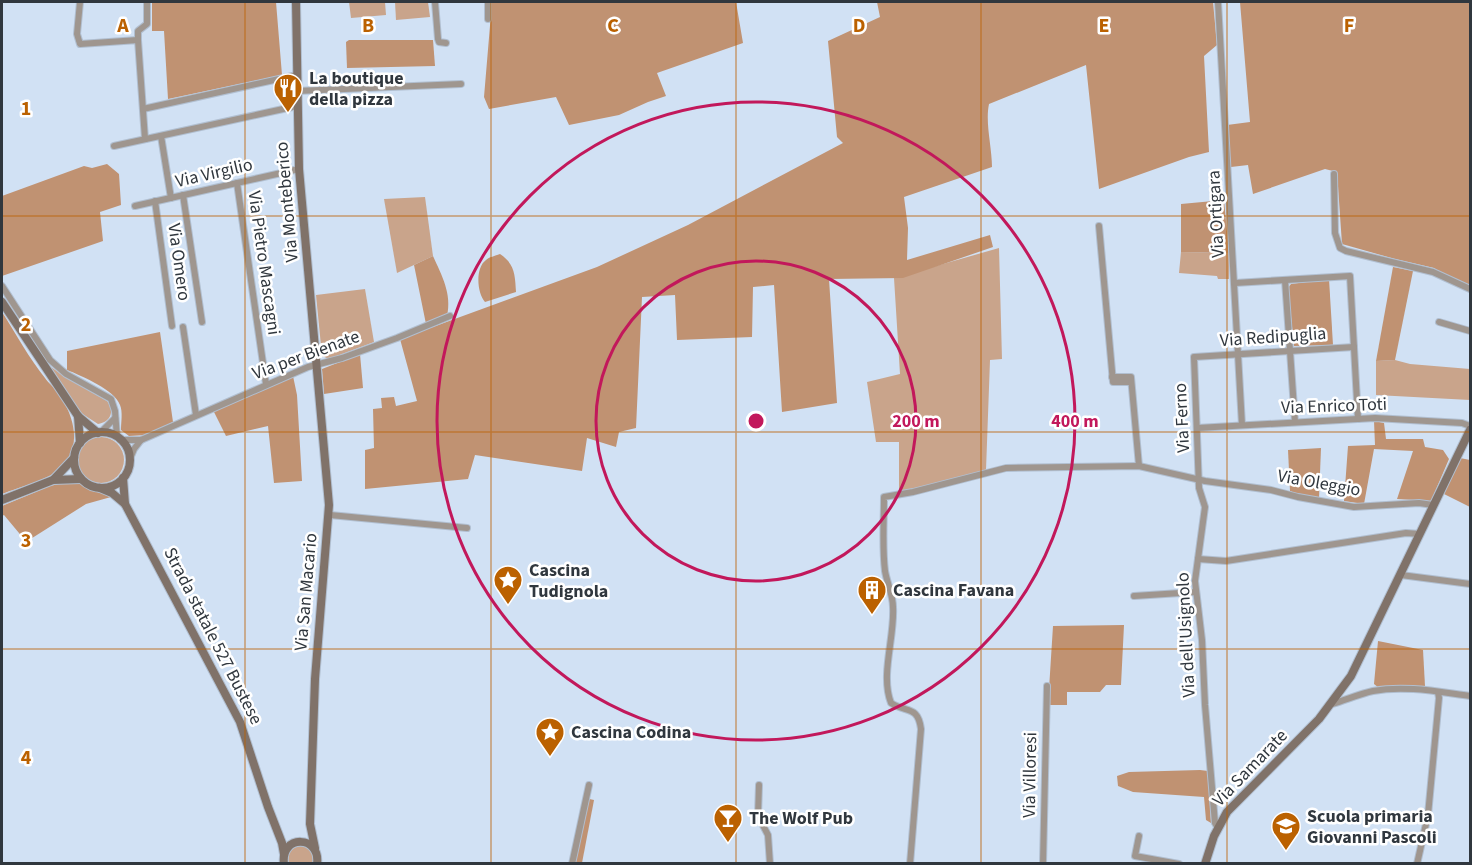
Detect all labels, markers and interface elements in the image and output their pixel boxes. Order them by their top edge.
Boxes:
text: A [116,12,129,40]
text: B [362,12,374,40]
text: C [607,12,619,40]
text: D [853,12,865,40]
text: E [1099,12,1109,40]
text: F [1344,12,1354,40]
place label: La boutique della pizza [309,66,404,112]
restaurant icon: La boutique della pizza [272,72,304,114]
text: 1 [21,95,31,123]
street label: Via Monteberico [269,141,305,263]
street label: Via Virgilio [173,152,255,194]
street label: Via Ortigara [1201,169,1231,259]
street label: Via Pietro Mascagni [242,189,286,337]
street label: Via Omero [161,222,197,302]
text: 2 [21,311,31,339]
street label: Via Redipuglia [1219,321,1327,353]
street label: Via per Bienate [249,324,363,386]
street label: Via Ferno [1168,382,1196,454]
street label: Via Enrico Toti [1281,392,1387,420]
text: 200 m [892,409,940,434]
text: 400 m [1051,409,1099,434]
centre of rings [746,411,766,431]
street label: Via Oleggio [1275,463,1363,503]
text: 3 [21,527,31,555]
street label: Via San Macario [288,532,324,652]
street label: Strada statale 527 Bustese [157,543,269,729]
place label: Cascina Tudignola [529,558,608,604]
place icon: Cascina Tudignola [492,564,524,606]
street label: Via dell'Usignolo [1170,572,1202,698]
building icon: Cascina Favana [856,574,888,616]
place label: Cascina Favana [893,578,1014,603]
place icon: Cascina Codina [534,716,566,758]
place label: Cascina Codina [571,720,691,745]
street label: Via Samarate [1207,724,1293,812]
street label: Via Villoresi [1017,732,1043,818]
text: 4 [21,744,32,772]
bar icon: The Wolf Pub [712,802,744,844]
place label: Scuola primaria Giovanni Pascoli [1307,804,1437,850]
place label: The Wolf Pub [749,806,853,831]
school or university icon: Scuola primaria Giovanni Pascoli [1270,810,1302,852]

